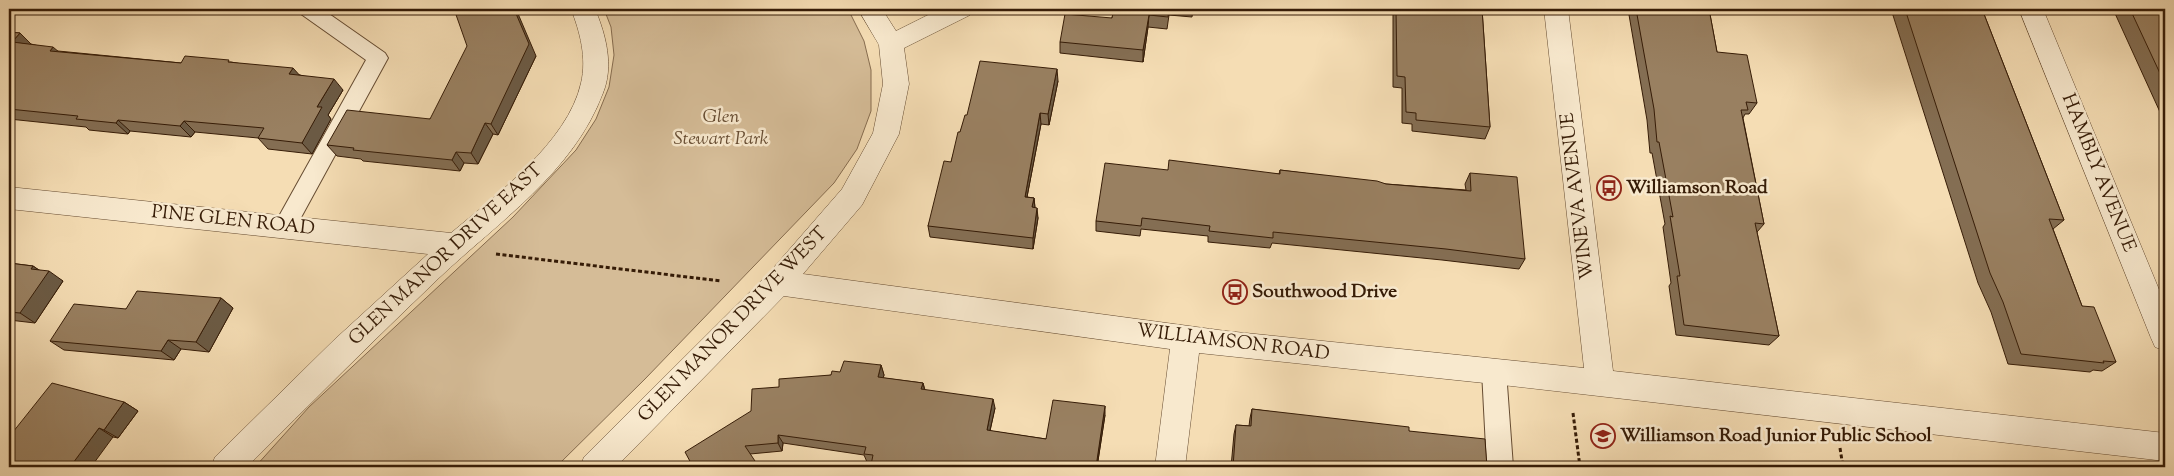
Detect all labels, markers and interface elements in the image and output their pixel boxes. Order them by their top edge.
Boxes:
street label: HAMBLY AVENUE [2054,90,2142,257]
park label: Glen Stewart Park [674,104,769,153]
street label: WINEVA AVENUE [1554,111,1602,281]
street label: GLEN MANOR DRIVE EAST [343,158,549,352]
bus stop icon: Williamson Road [1596,175,1622,201]
place label: Williamson Road [1626,175,1768,202]
street label: PINE GLEN ROAD [150,199,316,243]
street label: GLEN MANOR DRIVE WEST [632,221,834,429]
bus stop icon: Southwood Drive [1222,279,1248,305]
place label: Southwood Drive [1252,279,1397,306]
street label: WILLIAMSON ROAD [1135,318,1331,368]
school or university icon: Williamson Road Junior Public School [1590,423,1616,449]
place label: Williamson Road Junior Public School [1620,423,1933,450]

